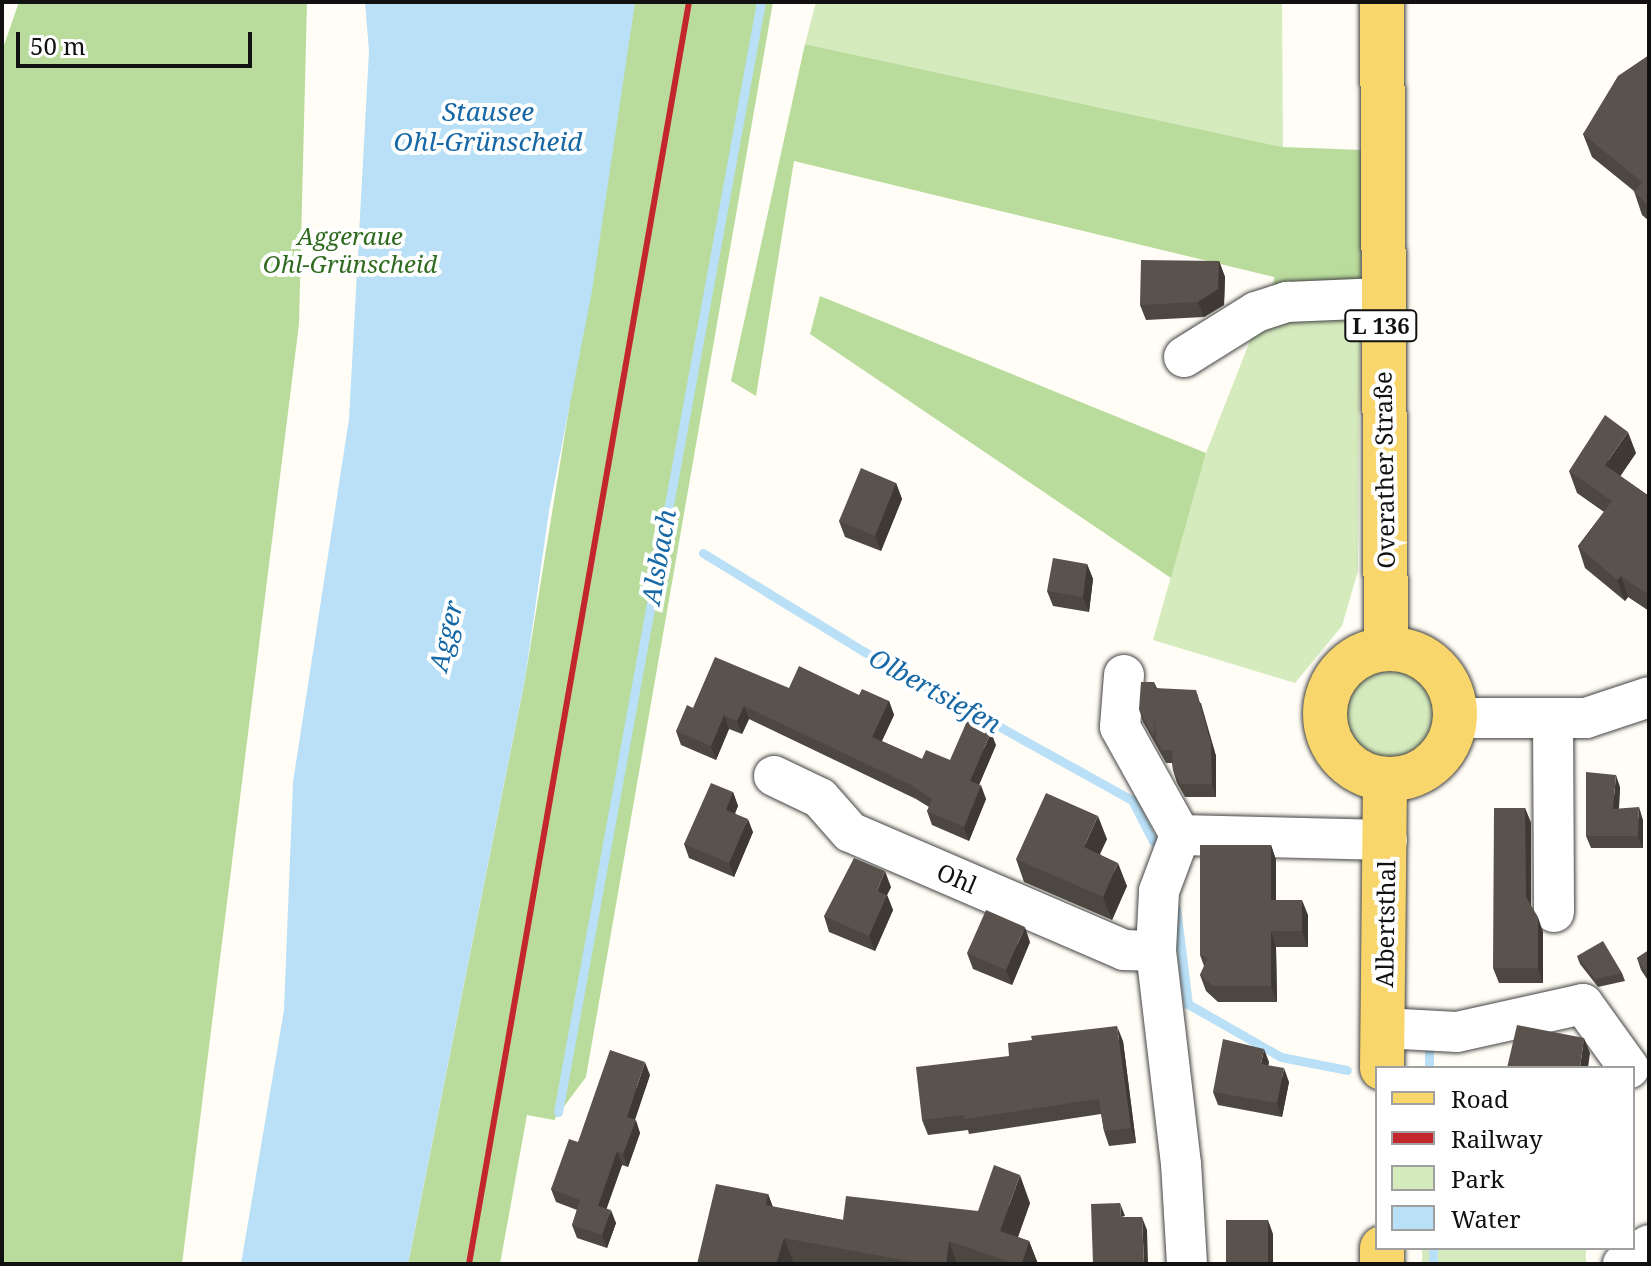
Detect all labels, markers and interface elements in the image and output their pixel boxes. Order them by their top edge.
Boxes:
scale bar [20,16,256,66]
text: 50 m [30,29,86,62]
water label: Stausee Ohl-Grünscheid [394,96,582,158]
park label: Aggeraue Ohl-Grünscheid [263,222,437,278]
road number: L 136 [1343,308,1419,344]
street label: Overather Straße [1368,371,1400,569]
water label: Alsbach [635,507,683,607]
water label: Agger [423,598,469,674]
water label: Olbertsiefen [864,642,1006,740]
street label: Ohl [933,857,981,899]
street label: Albertsthal [1369,860,1401,988]
legend [1375,1066,1635,1250]
text: Road [1451,1082,1509,1115]
text: Railway [1451,1122,1543,1155]
text: Park [1451,1162,1504,1195]
text: Water [1451,1202,1521,1235]

